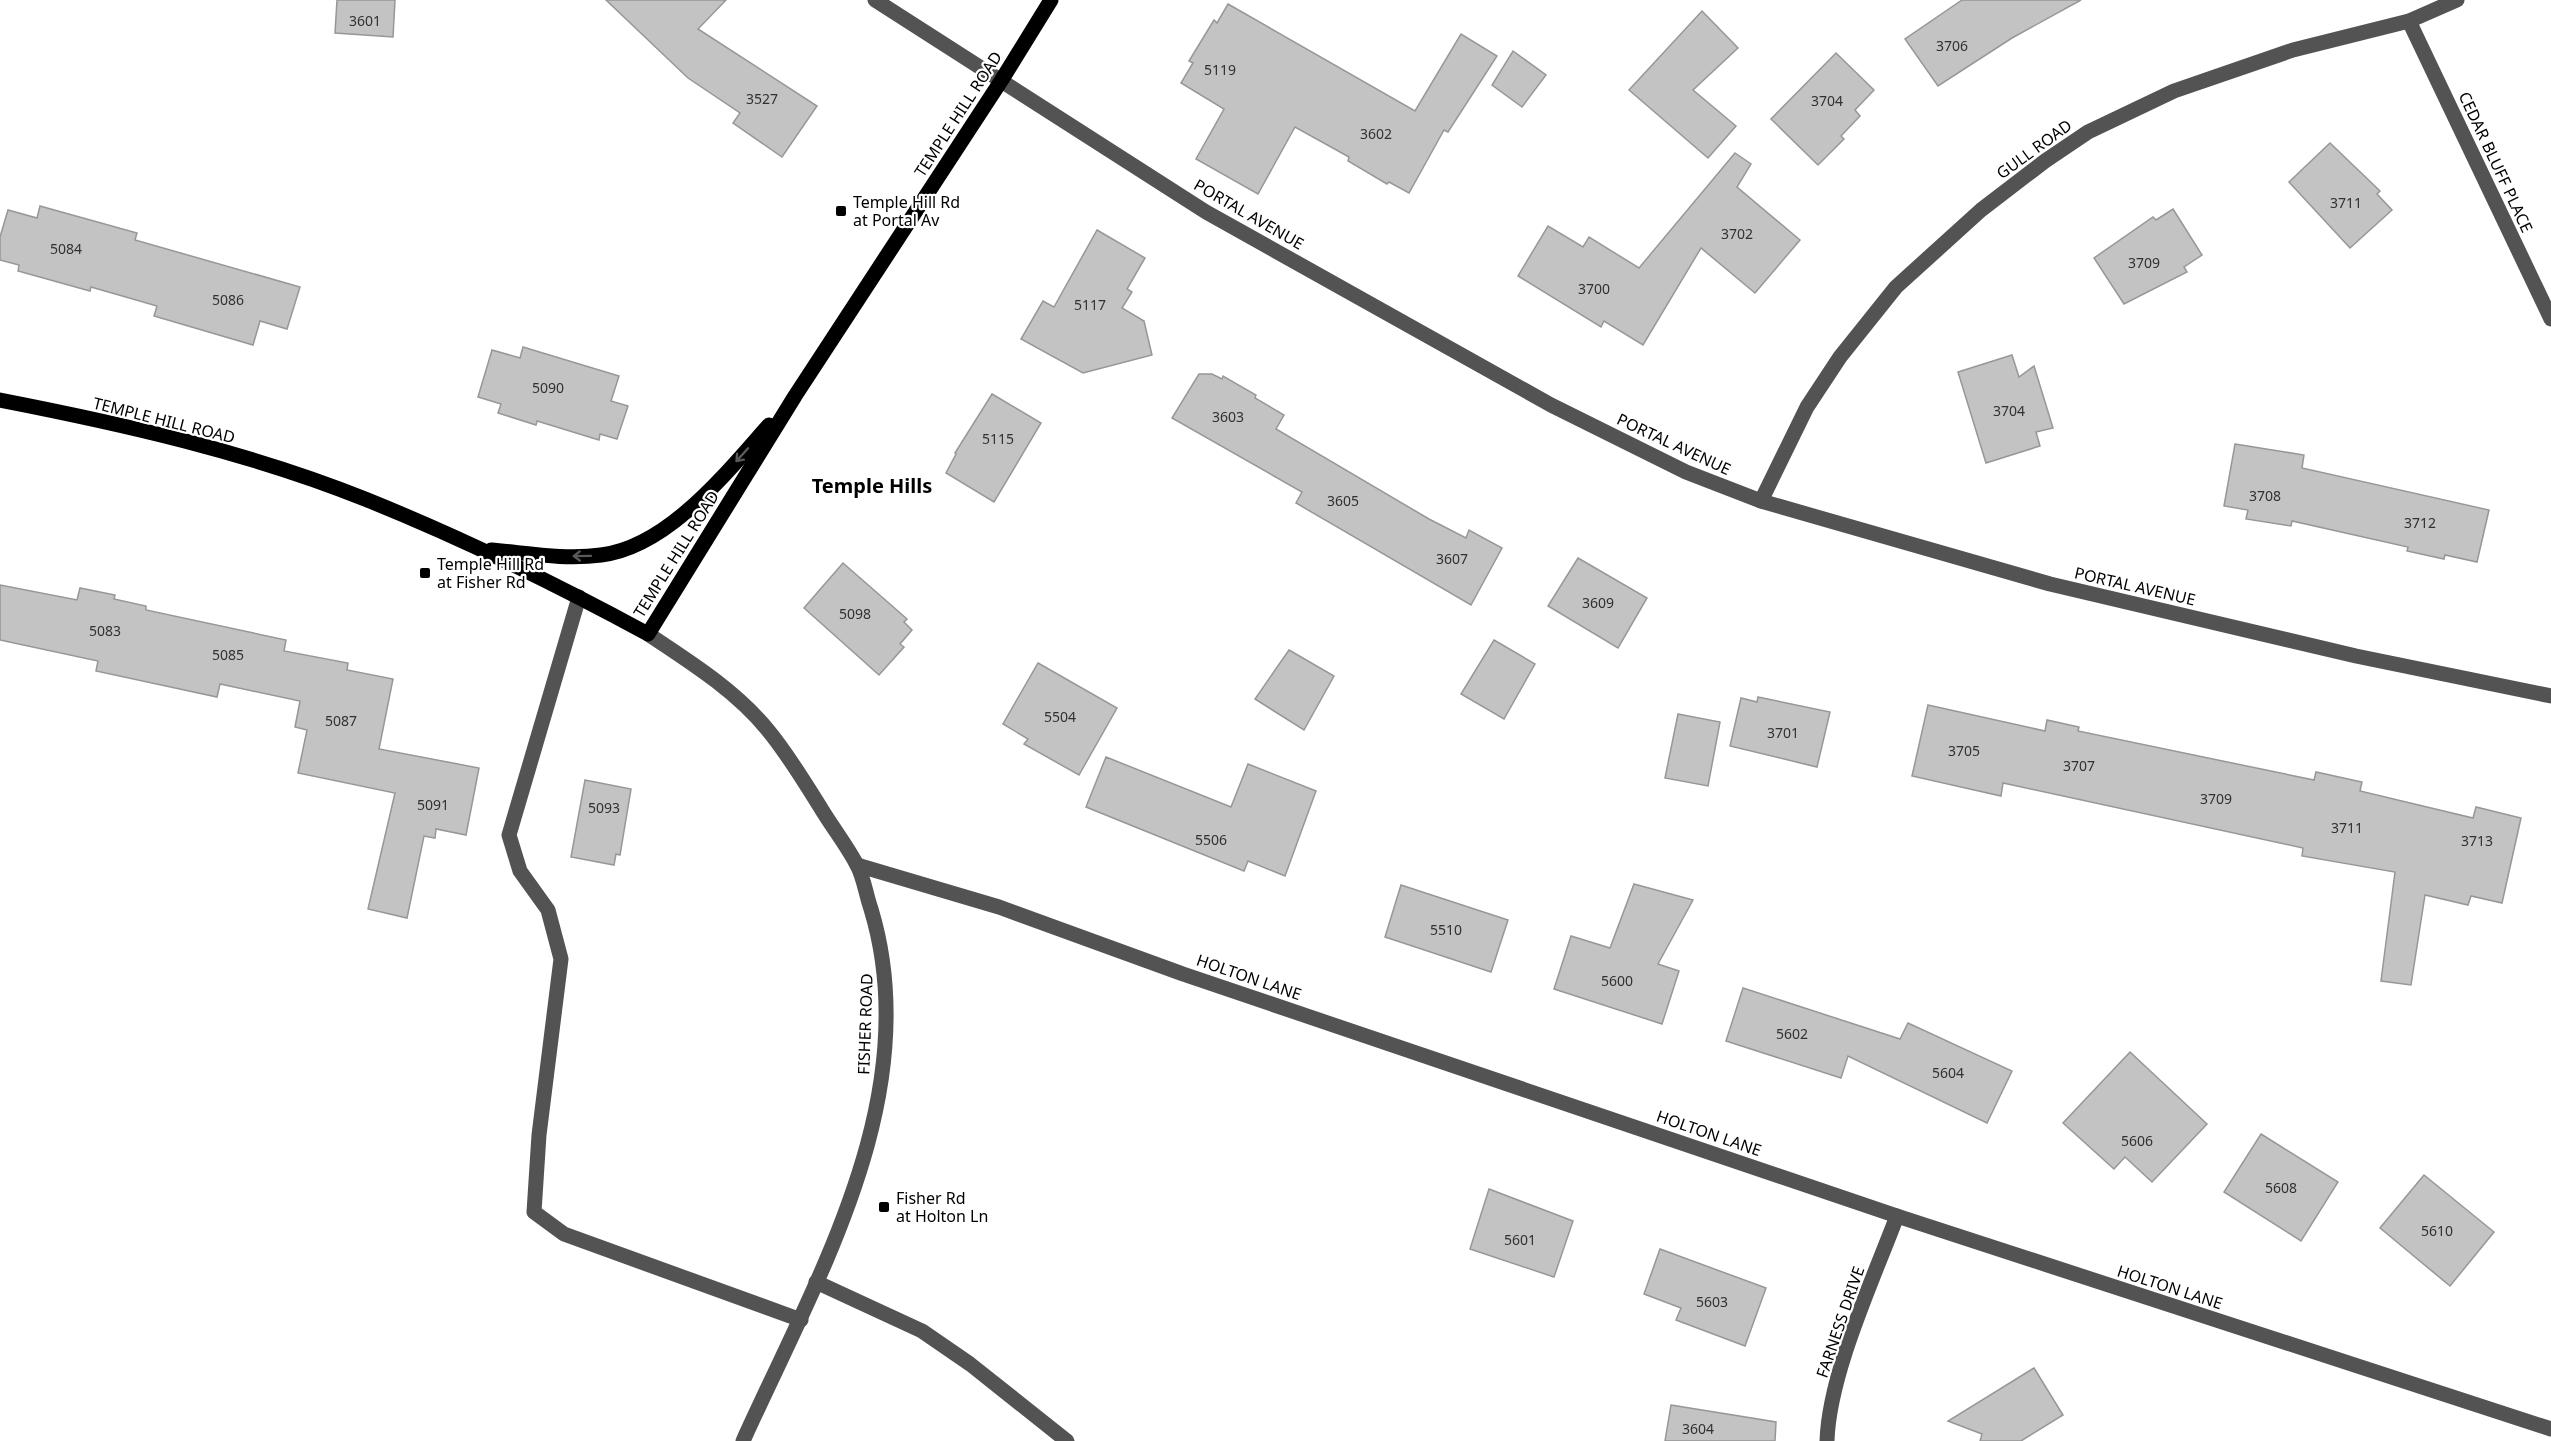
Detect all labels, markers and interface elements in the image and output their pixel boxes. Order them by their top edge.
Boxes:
house number: 3601 [349,11,381,30]
house number: 3706 [1936,36,1968,55]
street label: TEMPLE HILL ROAD [909,47,1007,181]
house number: 5119 [1204,60,1236,79]
street label: CEDAR BLUFF PLACE [2454,88,2538,236]
house number: 3527 [746,89,778,108]
house number: 3704 [1811,91,1843,110]
street label: GULL ROAD [1992,114,2076,184]
house number: 3602 [1360,124,1392,143]
street label: PORTAL AVENUE [1190,174,1308,254]
place label: Temple Hill Rd at Portal Av [853,191,960,231]
house number: 3711 [2330,193,2362,212]
marker: Temple Hill Rd at Portal Av [834,204,848,218]
house number: 3702 [1721,224,1753,243]
house number: 5084 [50,239,82,258]
house number: 3709 [2128,253,2160,272]
house number: 3700 [1578,279,1610,298]
house number: 5086 [212,290,244,309]
house number: 5117 [1074,295,1106,314]
house number: 5090 [532,378,564,397]
street label: TEMPLE HILL ROAD [91,392,237,448]
house number: 3704 [1993,401,2025,420]
house number: 3603 [1212,407,1244,426]
street label: PORTAL AVENUE [1613,408,1735,480]
house number: 5115 [982,429,1014,448]
one-way arrow [735,447,749,462]
district label: Temple Hills [812,472,932,499]
street label: TEMPLE HILL ROAD [628,486,724,622]
house number: 3708 [2249,486,2281,505]
house number: 3605 [1327,491,1359,510]
house number: 3712 [2404,513,2436,532]
house number: 3607 [1436,549,1468,568]
one-way arrow [573,550,593,562]
place label: Temple Hill Rd at Fisher Rd [437,553,544,593]
street label: PORTAL AVENUE [2072,561,2198,611]
marker: Temple Hill Rd at Fisher Rd [418,566,432,580]
house number: 3609 [1582,593,1614,612]
house number: 5098 [839,604,871,623]
house number: 5083 [89,621,121,640]
house number: 5085 [212,645,244,664]
house number: 5504 [1044,707,1076,726]
house number: 5087 [325,711,357,730]
house number: 3701 [1767,723,1799,742]
house number: 3705 [1948,741,1980,760]
house number: 3707 [2063,756,2095,775]
house number: 3709 [2200,789,2232,808]
house number: 5091 [417,795,449,814]
house number: 5093 [588,798,620,817]
house number: 3711 [2331,818,2363,837]
house number: 5506 [1195,830,1227,849]
house number: 3713 [2461,831,2493,850]
house number: 5510 [1430,920,1462,939]
street label: HOLTON LANE [1194,949,1304,1005]
house number: 5600 [1601,971,1633,990]
street label: FISHER ROAD [852,973,878,1075]
house number: 5602 [1776,1024,1808,1043]
house number: 5604 [1932,1063,1964,1082]
street label: HOLTON LANE [1654,1105,1764,1161]
house number: 5606 [2121,1131,2153,1150]
house number: 5608 [2265,1178,2297,1197]
place label: Fisher Rd at Holton Ln [896,1187,988,1227]
marker: Fisher Rd at Holton Ln [877,1200,891,1214]
house number: 5610 [2421,1221,2453,1240]
house number: 5601 [1504,1230,1536,1249]
street label: HOLTON LANE [2115,1260,2225,1314]
street label: FARNESS DRIVE [1811,1263,1869,1381]
house number: 5603 [1696,1292,1728,1311]
house number: 3604 [1682,1419,1714,1438]

